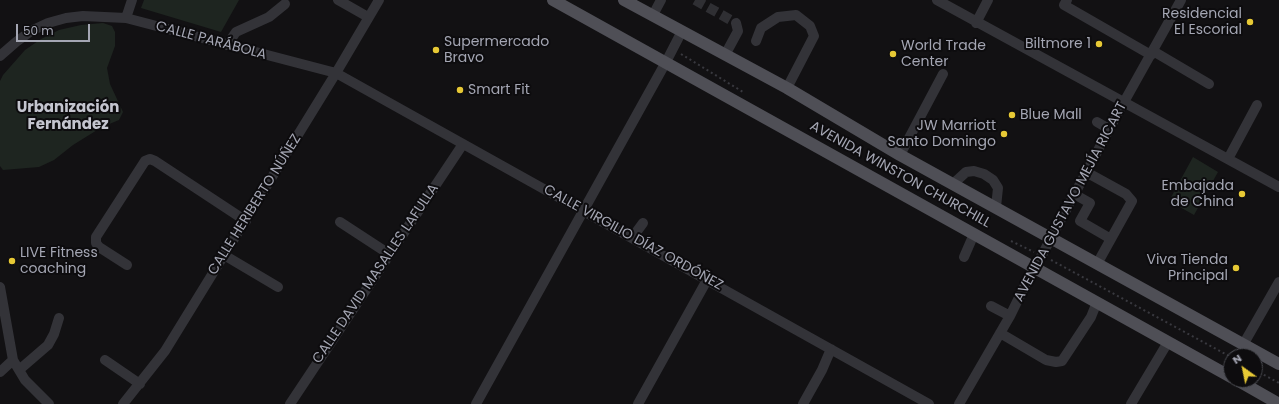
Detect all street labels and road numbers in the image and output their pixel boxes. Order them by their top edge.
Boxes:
street label: CALLE PARÁBOLA [154,18,268,64]
street label: AVENIDA GUSTAVO MEJÍA RICART [1011,99,1131,305]
street label: AVENIDA WINSTON CHURCHILL [807,118,993,232]
street label: CALLE HERIBERTO NÚÑEZ [205,132,305,278]
street label: CALLE DAVID MASALLES LAFULLA [309,181,443,367]
street label: CALLE VIRGILIO DÍAZ ORDÓÑEZ [540,182,726,294]

